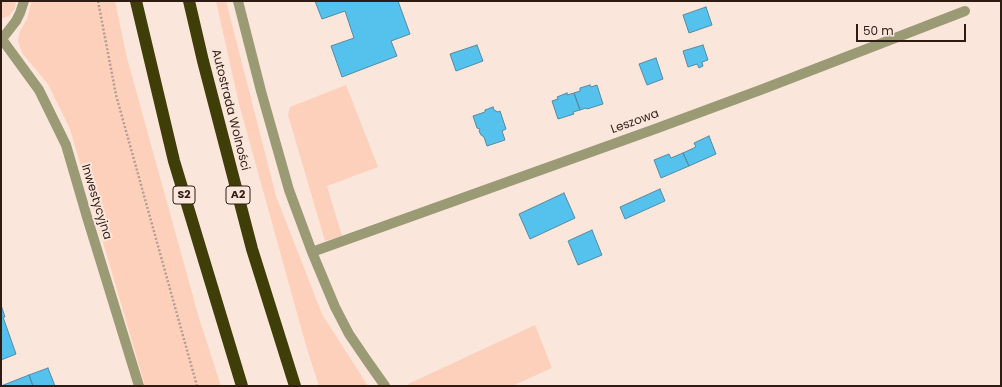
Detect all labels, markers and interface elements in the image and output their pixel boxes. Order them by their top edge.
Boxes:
scale bar [858,16,968,42]
text: 50 m [863,22,894,39]
street label: Autostrada Wolności [208,48,252,172]
street label: Leszowa [609,107,661,137]
street label: Inwestycyjna [78,163,114,241]
road number: S2 [173,186,195,204]
road number: A2 [226,186,250,204]

